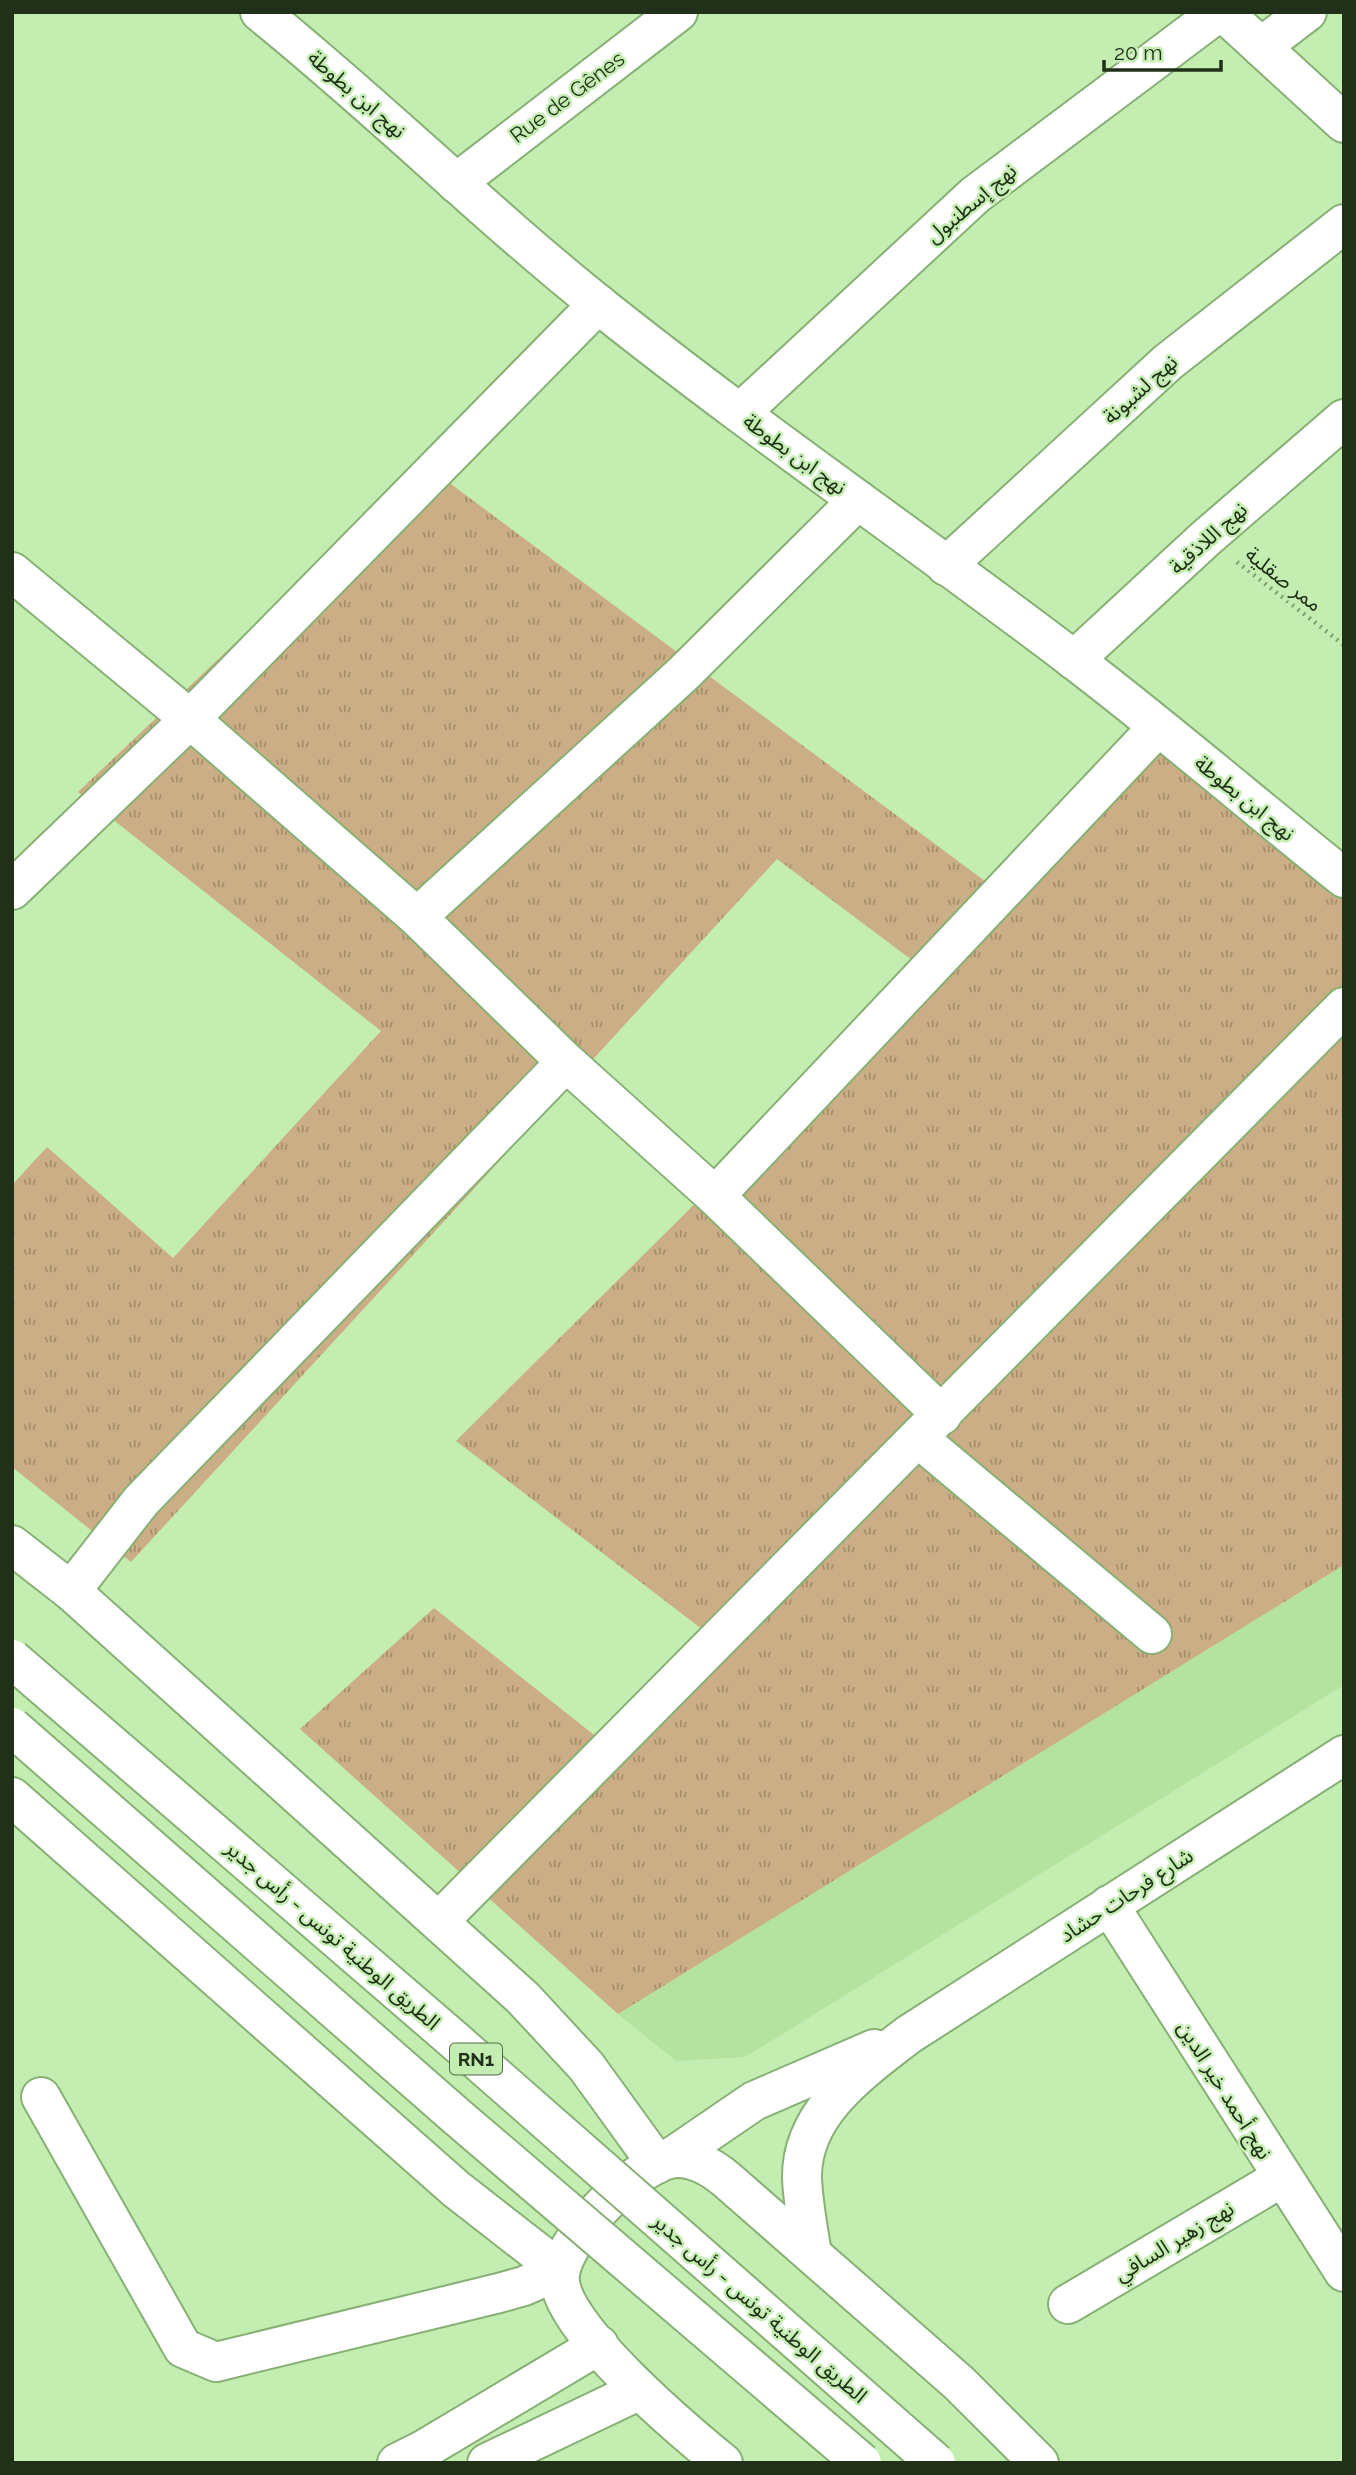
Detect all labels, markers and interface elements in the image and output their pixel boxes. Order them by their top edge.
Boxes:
scale bar [1104,28,1221,72]
text: 20 m [1114,40,1162,65]
street label: نهج ابن بطوطة [301,45,411,146]
street label: Rue de Gênes [505,46,629,148]
street label: نهج إسطنبول [921,158,1023,250]
street label: نهج لشبونة [1098,349,1184,431]
street label: نهج ابن بطوطة [737,408,852,502]
street label: نهج اللاذقية [1164,497,1254,582]
street label: ممر صقلية [1241,541,1327,617]
street label: نهج ابن بطوطة [1188,750,1300,848]
street label: الطريق الوطنية تونس - رأس جدير [219,1834,445,2036]
street label: شارع فرحات حشاد [1055,1843,1199,1950]
street label: نهج أحمد خير الدين [1170,2016,1278,2165]
road number: RN1 [450,2044,502,2074]
street label: نهج زهير السافي [1110,2196,1240,2290]
street label: الطريق الوطنية تونس - رأس جدير [646,2207,872,2409]

